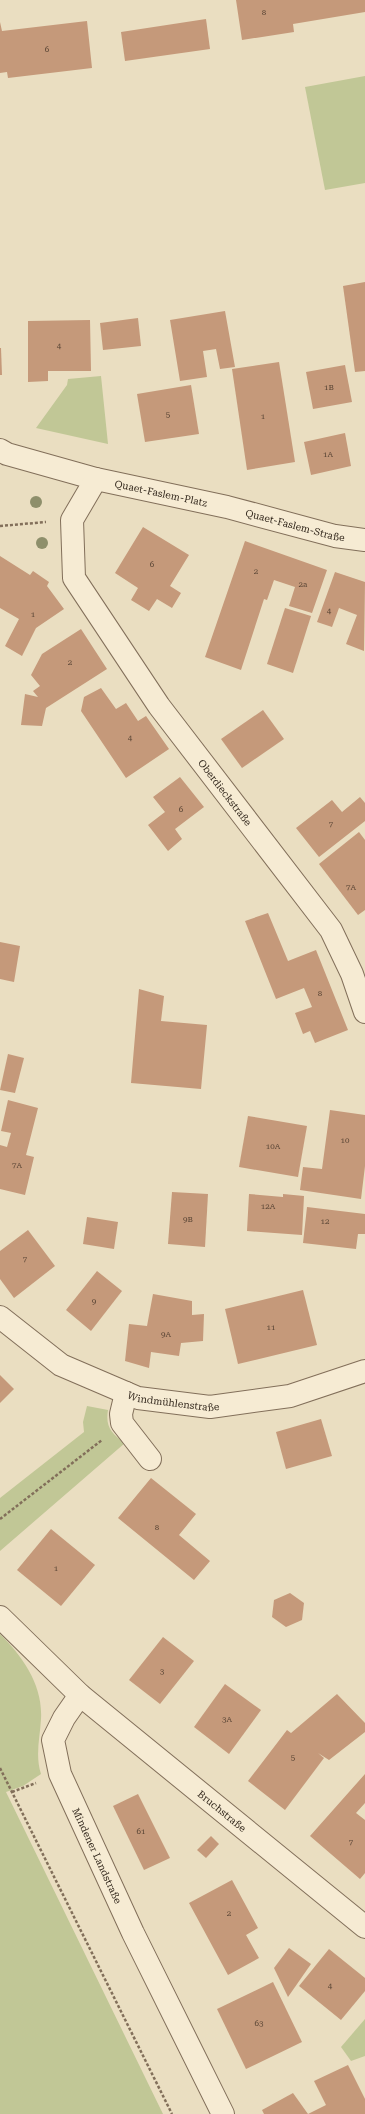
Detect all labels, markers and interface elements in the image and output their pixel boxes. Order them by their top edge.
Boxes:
house number: 8 [262,8,267,17]
house number: 6 [45,45,50,54]
house number: 4 [57,342,62,351]
house number: 1B [324,383,334,392]
house number: 5 [166,410,171,419]
house number: 1 [261,412,266,421]
house number: 1A [323,450,333,459]
street label: Quaet-Faslem-Platz [114,478,209,508]
street label: Quaet-Faslem-Straße [244,507,346,543]
house number: 6 [150,560,155,569]
house number: 2 [254,567,259,576]
house number: 2a [299,580,308,589]
house number: 4 [327,607,332,616]
house number: 1 [31,610,36,619]
house number: 2 [68,658,73,667]
house number: 4 [128,734,133,743]
street label: Oberdieckstraße [196,757,254,828]
house number: 6 [179,805,184,814]
house number: 7 [329,820,334,829]
house number: 7A [346,883,356,892]
house number: 8 [318,989,323,998]
house number: 10 [341,1136,350,1145]
house number: 10A [266,1142,281,1151]
house number: 7A [12,1161,22,1170]
house number: 12A [261,1202,276,1211]
house number: 9B [183,1215,193,1224]
house number: 12 [321,1217,330,1226]
house number: 7 [23,1255,28,1264]
house number: 9 [92,1297,97,1306]
house number: 11 [267,1323,276,1332]
house number: 9A [161,1330,171,1339]
street label: Windmühlenstraße [126,1389,220,1413]
house number: 8 [155,1523,160,1532]
house number: 1 [54,1564,59,1573]
house number: 3 [160,1667,165,1676]
house number: 3A [222,1715,232,1724]
house number: 5 [291,1753,296,1762]
street label: Bruchstraße [196,1788,249,1834]
street label: Mindener Landstraße [71,1806,124,1905]
house number: 61 [137,1827,146,1836]
house number: 7 [349,1838,354,1847]
house number: 2 [227,1909,232,1918]
house number: 4 [328,1982,333,1991]
house number: 63 [255,2019,264,2028]

